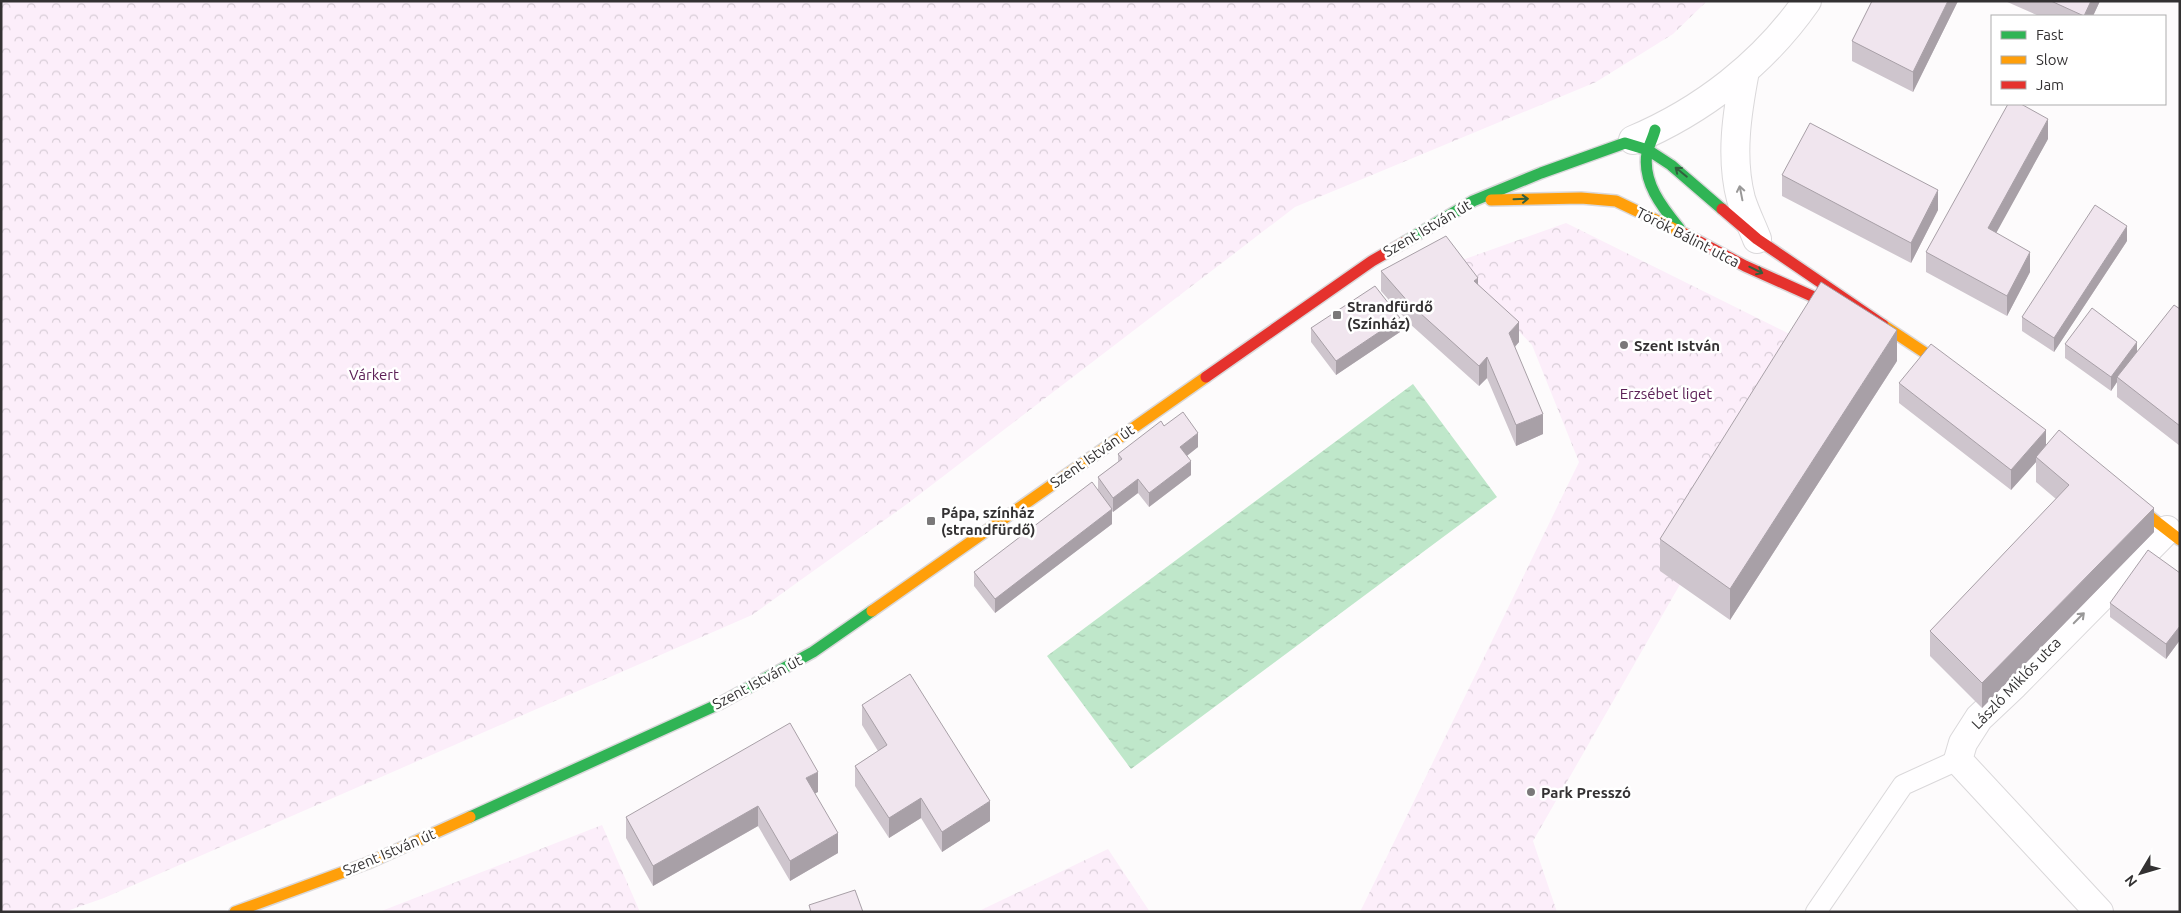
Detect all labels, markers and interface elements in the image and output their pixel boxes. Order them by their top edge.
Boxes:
legend [1991,15,2166,105]
text: Fast [2036,26,2064,43]
text: Slow [2036,51,2069,68]
text: Jam [2036,76,2064,93]
one-way arrow [1675,167,1688,178]
one-way arrow [1735,186,1745,202]
one-way arrow [1513,194,1529,204]
street label: Szent István út [1380,196,1474,260]
street label: Török Bálint utca [1634,204,1742,270]
one-way arrow [1748,266,1763,276]
place label: Strandfürdő (Színház) [1347,298,1433,332]
marker: Strandfürdő (Színház) [1331,309,1343,321]
place label: Szent István [1634,337,1720,354]
marker: Szent István [1618,339,1630,351]
park label: Várkert [349,366,399,383]
park label: Erzsébet liget [1620,385,1712,402]
street label: Szent István út [1047,421,1137,491]
place label: Pápa, színház (strandfürdő) [941,504,1035,538]
marker: Pápa, színház (strandfürdő) [925,515,937,527]
one-way arrow [2073,613,2085,625]
street label: László Miklós utca [1968,634,2064,732]
street label: Szent István út [710,651,805,713]
place label: Park Presszó [1541,784,1631,801]
marker: Park Presszó [1525,786,1537,798]
street label: Szent István út [340,825,438,879]
north arrow [2116,848,2166,898]
text: N [2121,872,2140,890]

